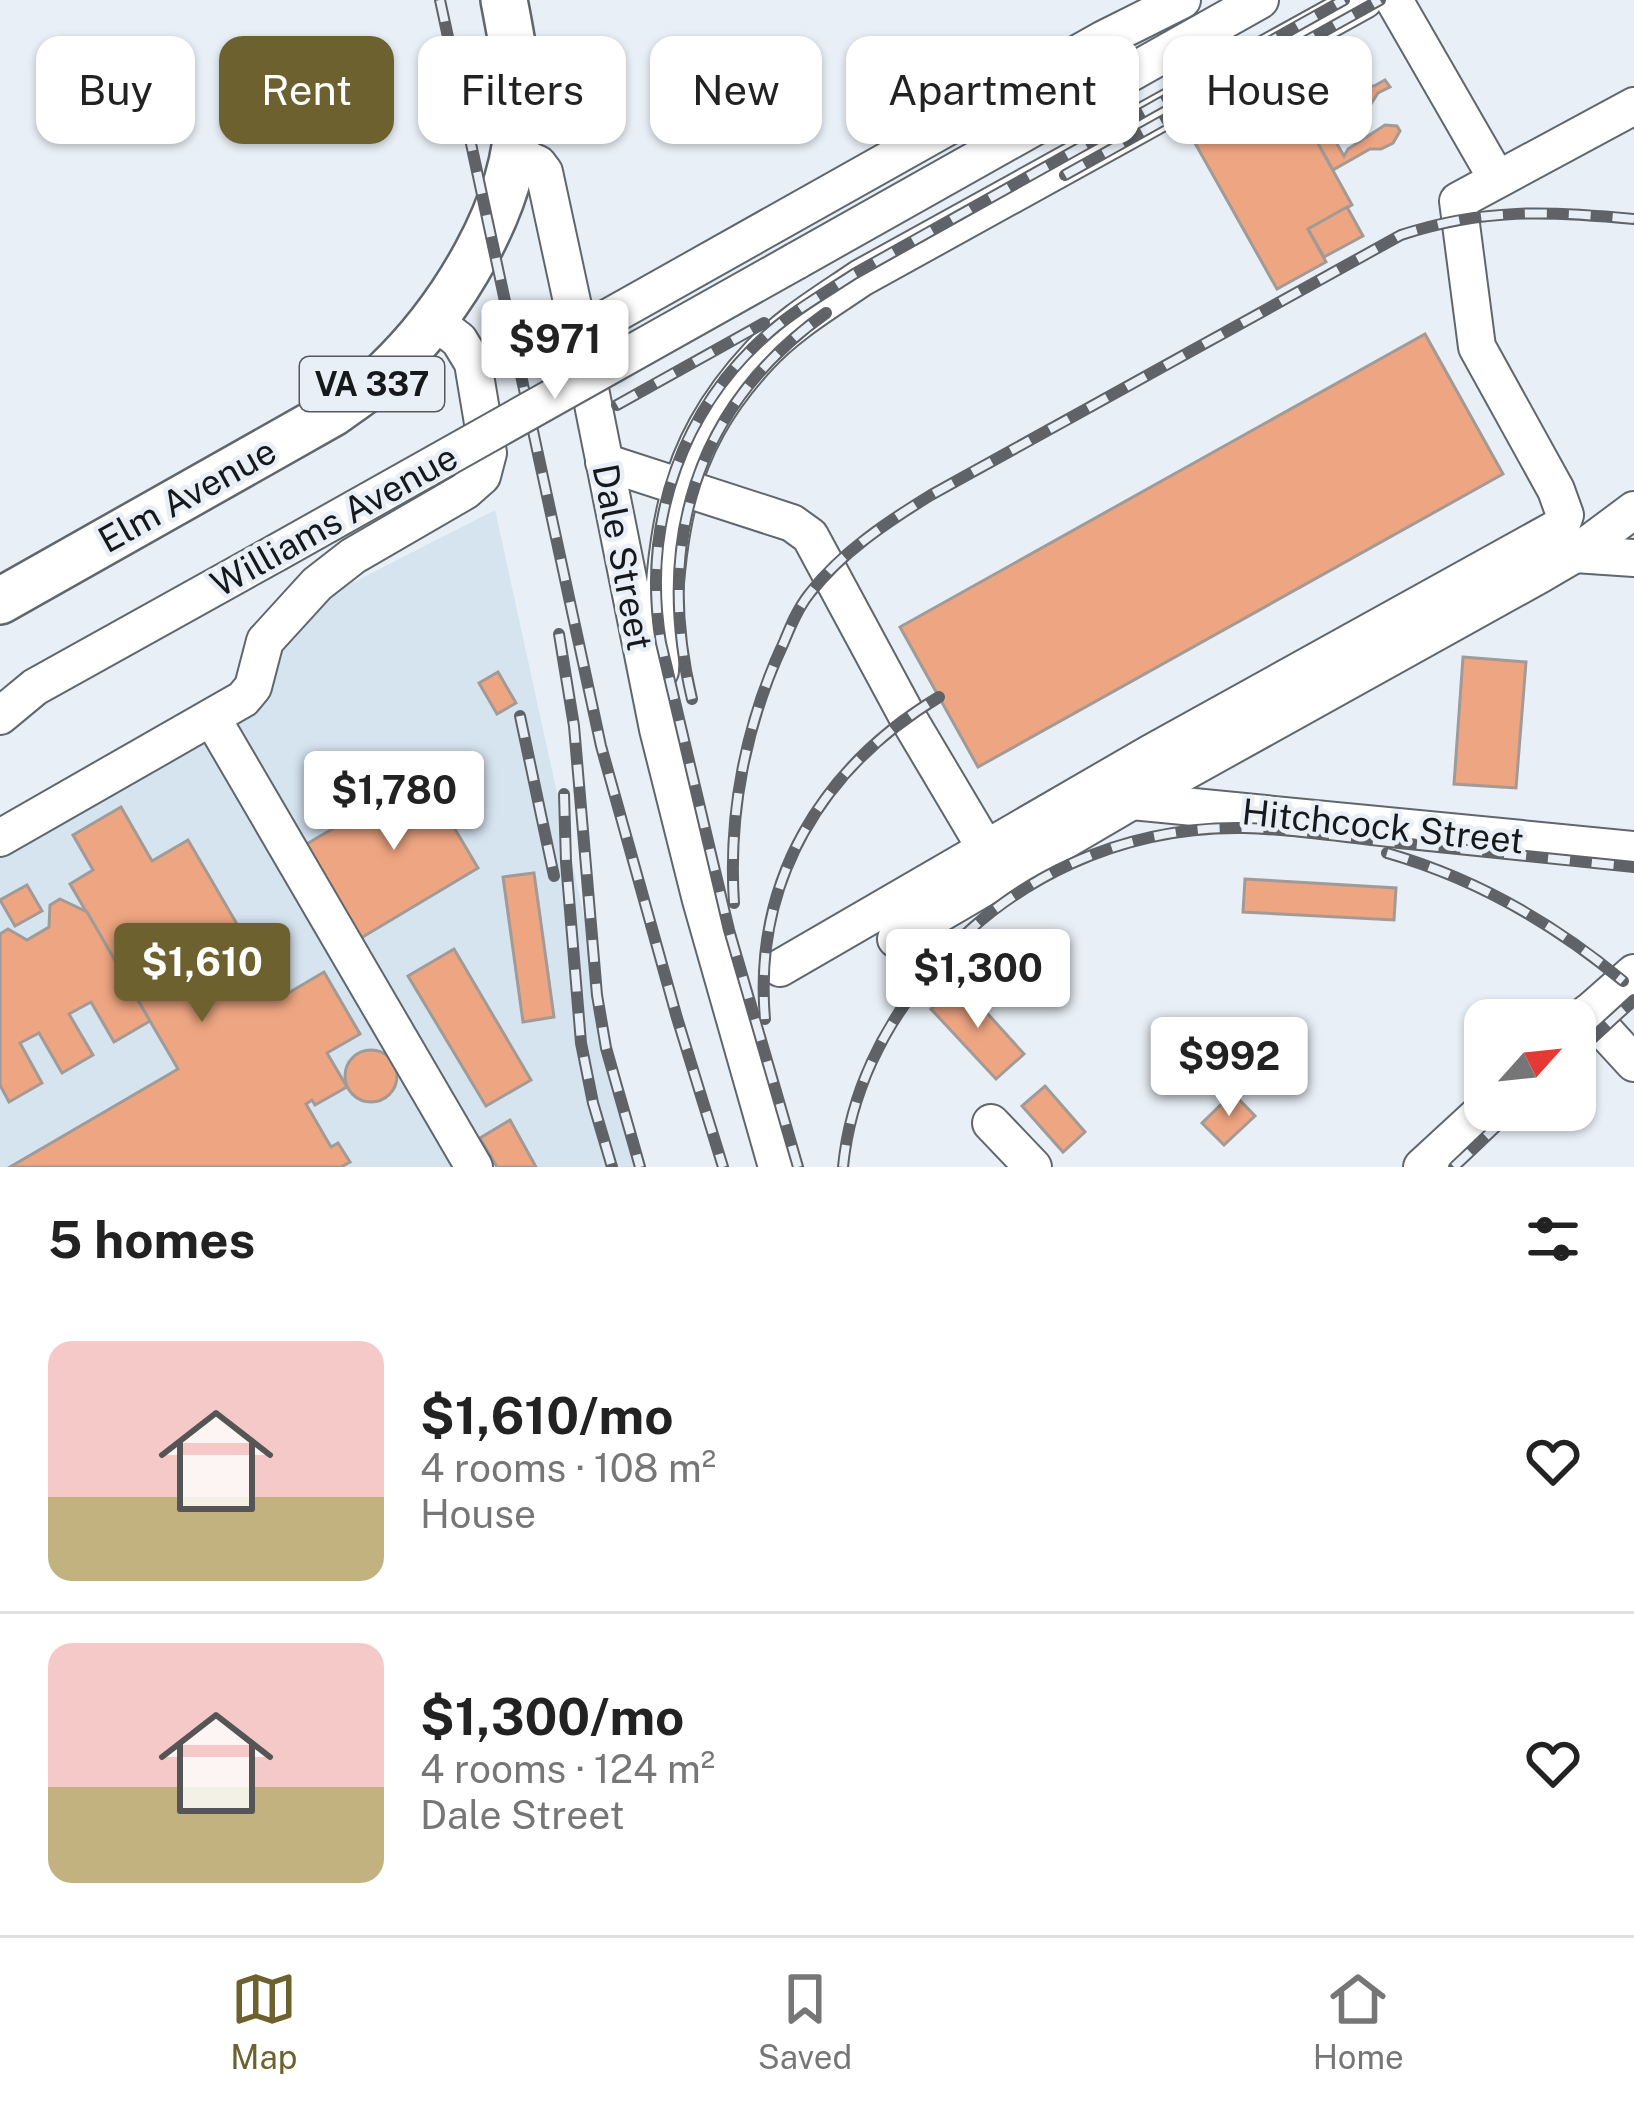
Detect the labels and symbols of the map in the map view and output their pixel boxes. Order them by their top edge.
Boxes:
pin: $971 [484,300,626,402]
road number: VA 337 [300,357,444,411]
street label: Elm Avenue [91,429,283,561]
street label: Williams Avenue [204,435,464,605]
street label: Dale Street [584,460,662,654]
pin: $1,780 [296,751,492,853]
street label: Hitchcock Street [1240,790,1526,862]
pin: $1,610 [104,923,300,1025]
pin: $1,300 [880,929,1076,1031]
north arrow [1464,999,1596,1131]
pin: $992 [1158,1017,1300,1119]

